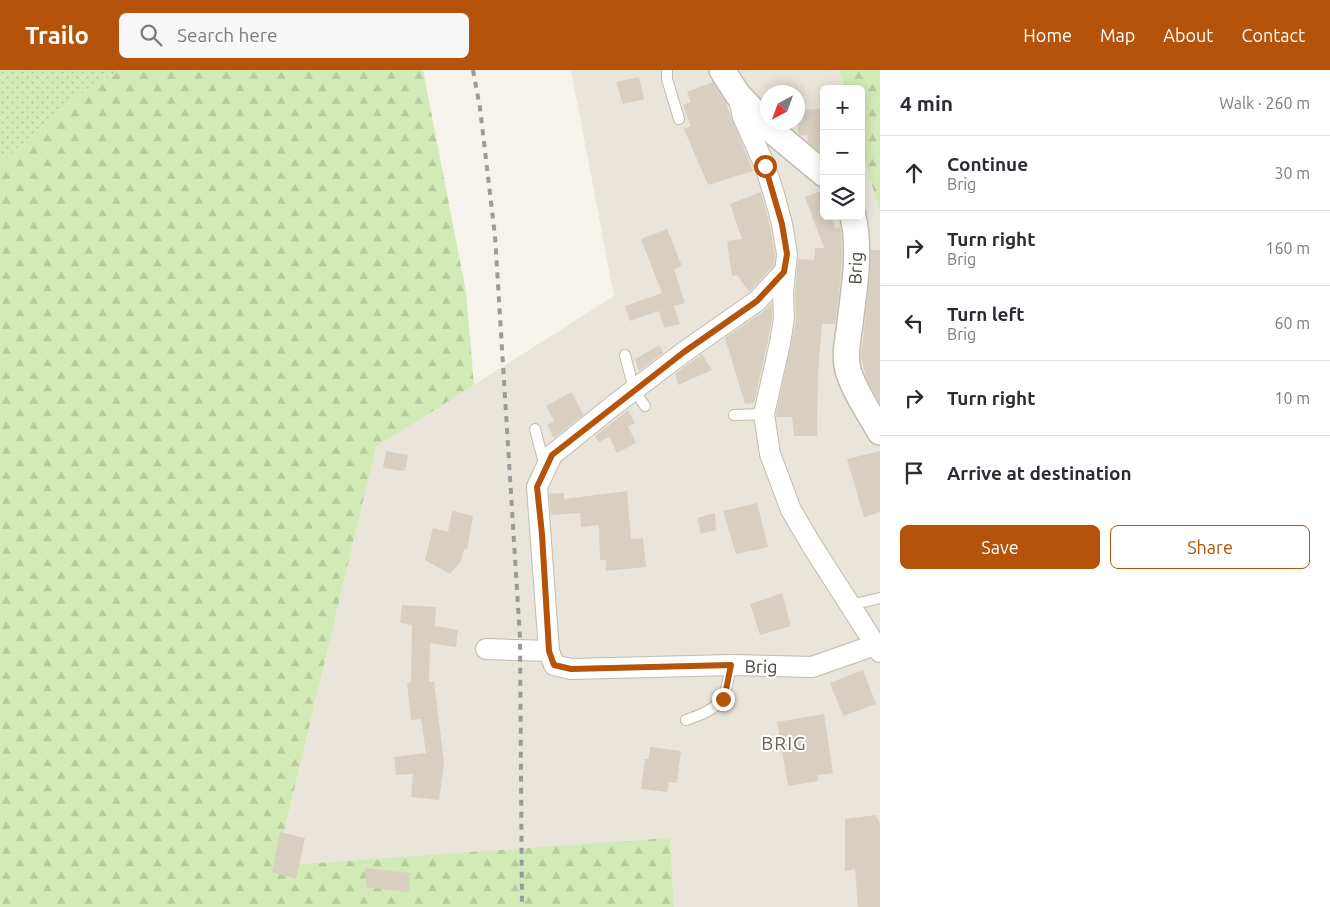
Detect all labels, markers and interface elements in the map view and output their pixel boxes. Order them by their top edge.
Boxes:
search box [119,13,469,58]
icon: search [137,21,165,49]
text: Trailo [25,22,89,49]
text: Search here [177,24,278,46]
text: Home [1023,25,1072,45]
text: Map [1100,25,1135,45]
text: About [1163,25,1213,45]
text: Contact [1241,25,1305,45]
north arrow [760,85,805,130]
map controls [820,85,865,220]
button: + [820,85,865,130]
text: 4 min [900,91,953,115]
text: Walk · 260 m [1219,94,1310,112]
button: − [820,130,865,175]
text: Continue [947,153,1028,175]
route start [754,155,777,178]
icon: ahead [900,159,928,187]
text: 30 m [1274,164,1310,182]
button: layers [820,175,865,220]
text: Brig [947,175,976,193]
text: Turn right [947,228,1035,250]
icon: right [900,234,928,262]
text: 160 m [1265,239,1310,257]
text: Brig [947,250,976,268]
street label: Brig [844,251,866,285]
text: Turn left [947,303,1025,325]
icon: left [900,309,928,337]
text: 60 m [1274,314,1310,332]
text: Brig [947,325,976,343]
icon: right [900,384,928,412]
text: Turn right [947,387,1035,409]
text: 10 m [1274,389,1310,407]
icon: arrive [900,459,928,487]
text: Arrive at destination [947,462,1132,484]
button: Save [900,525,1100,569]
button: Share [1110,525,1310,569]
street label: Brig [744,656,778,676]
route end [712,688,735,711]
district label: BRIG [761,732,807,754]

